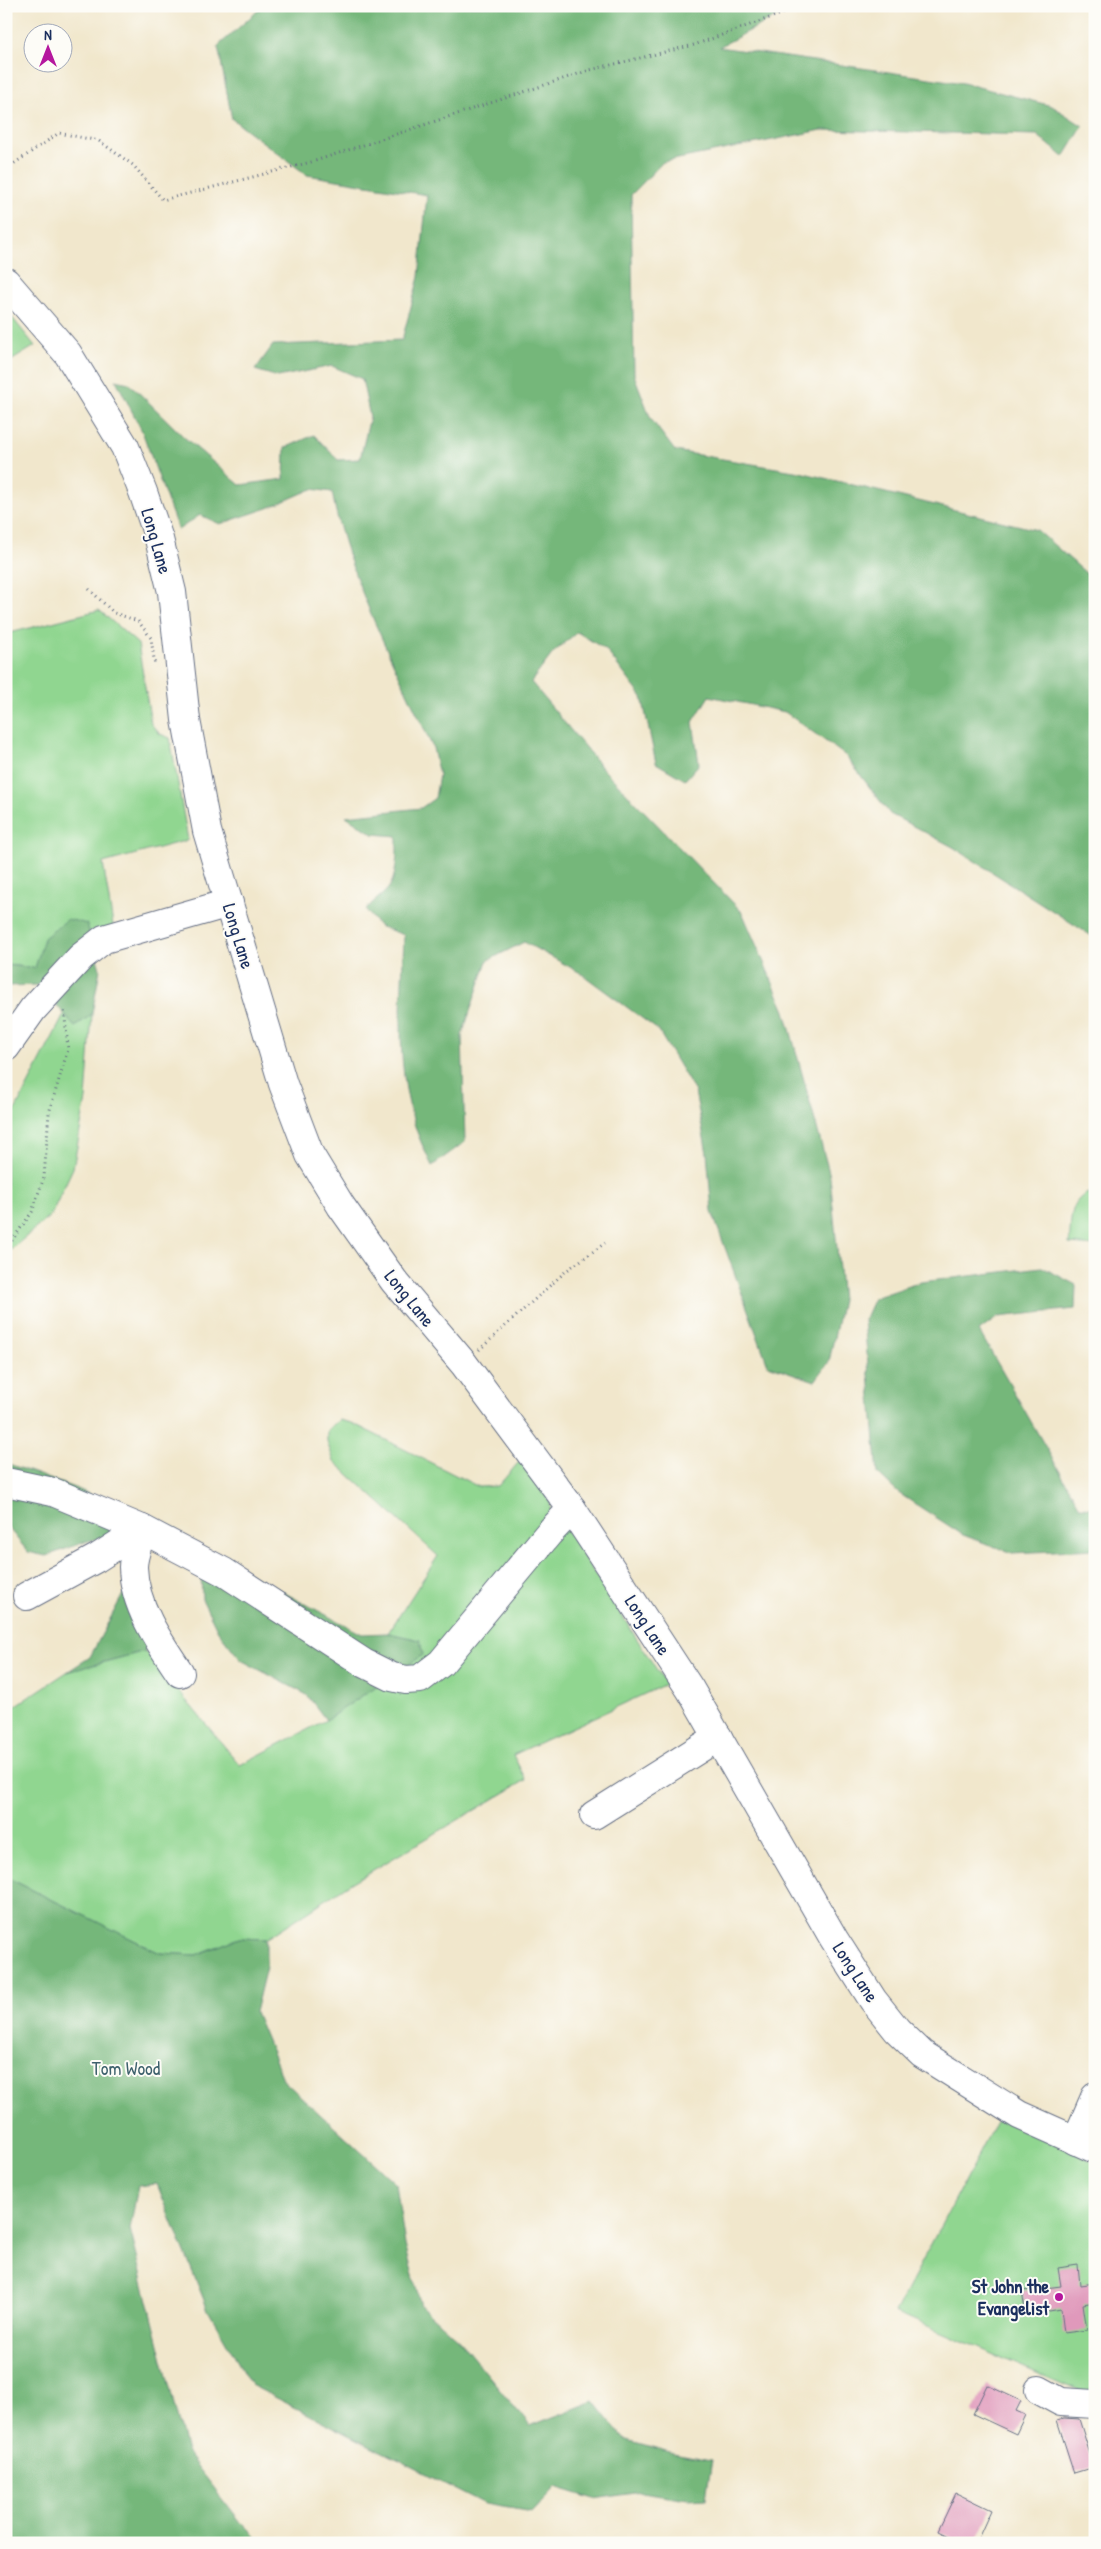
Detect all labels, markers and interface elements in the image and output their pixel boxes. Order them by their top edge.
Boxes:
north arrow [22,22,72,72]
text: N [44,25,52,44]
street label: Long Lane [135,505,179,577]
street label: Long Lane [217,900,261,972]
street label: Long Lane [379,1264,441,1332]
street label: Long Lane [619,1590,677,1660]
street label: Long Lane [827,1937,885,2007]
park label: Tom Wood [92,2055,161,2081]
place label: St John the Evangelist [972,2273,1050,2322]
marker: St John the Evangelist [1053,2291,1065,2303]

